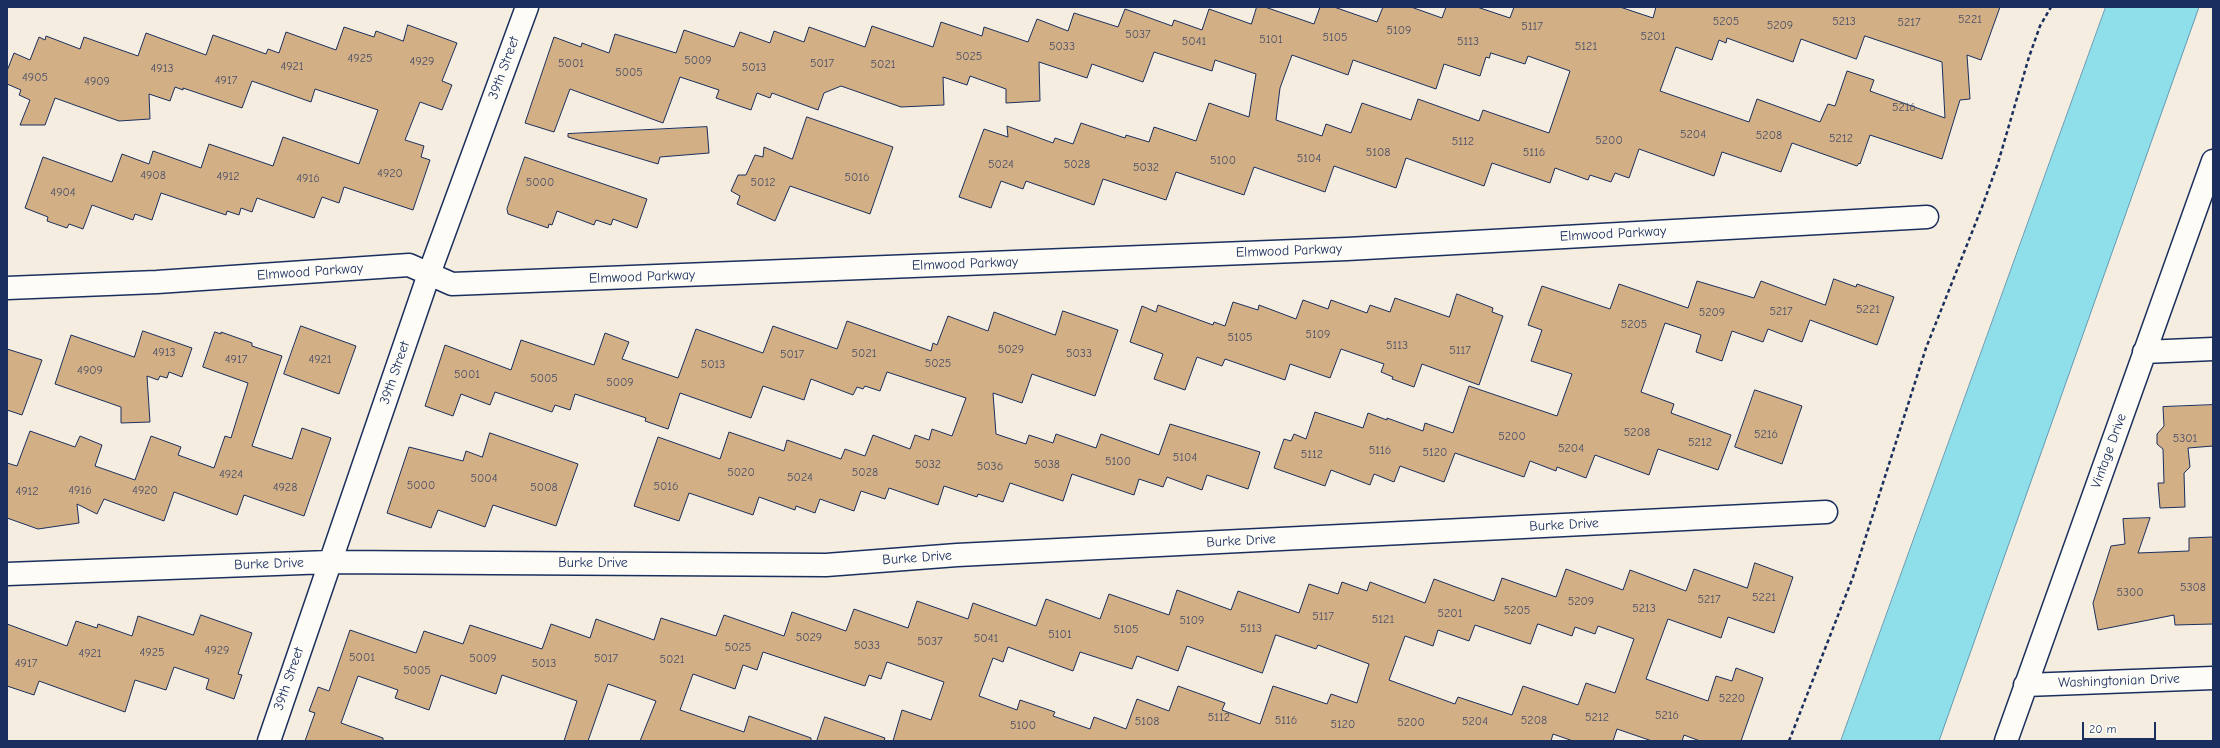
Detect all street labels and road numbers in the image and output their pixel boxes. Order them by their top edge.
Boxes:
street label: 39th Street [485,34,523,102]
street label: Elmwood Parkway [1559,223,1667,245]
street label: Elmwood Parkway [1235,241,1343,261]
street label: Elmwood Parkway [911,254,1019,274]
street label: Elmwood Parkway [256,260,364,284]
street label: Elmwood Parkway [588,267,696,287]
street label: 39th Street [376,339,414,407]
street label: Vintage Drive [2088,411,2130,491]
street label: Burke Drive [1529,515,1599,535]
street label: Burke Drive [1206,531,1276,551]
street label: Burke Drive [882,547,952,569]
street label: Burke Drive [234,554,304,574]
street label: Burke Drive [558,555,628,571]
street label: 39th Street [270,645,308,713]
street label: Washingtonian Drive [2058,670,2180,692]

